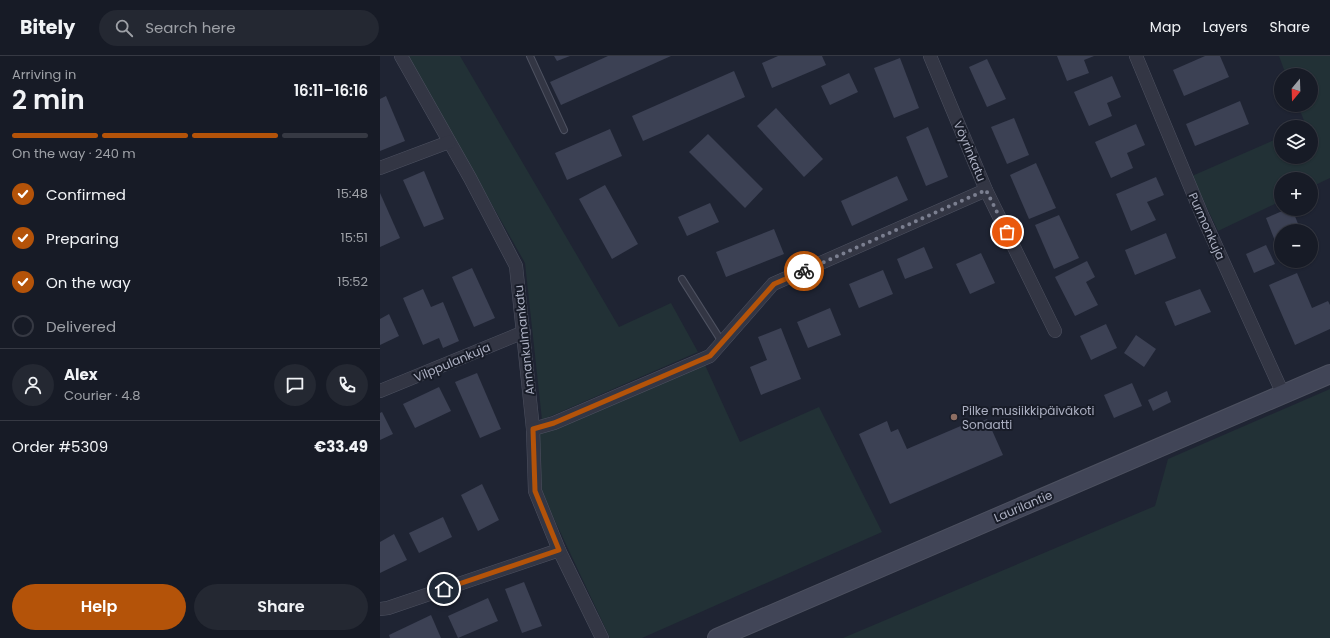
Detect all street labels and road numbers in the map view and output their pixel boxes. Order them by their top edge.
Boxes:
street label: Vöyrinkatu [950,118,990,184]
street label: Purmonkuja [1185,190,1229,262]
street label: Annankulmankatu [510,284,538,396]
street label: Vilppulankuja [411,338,493,386]
street label: Laurilantie [991,486,1055,526]

